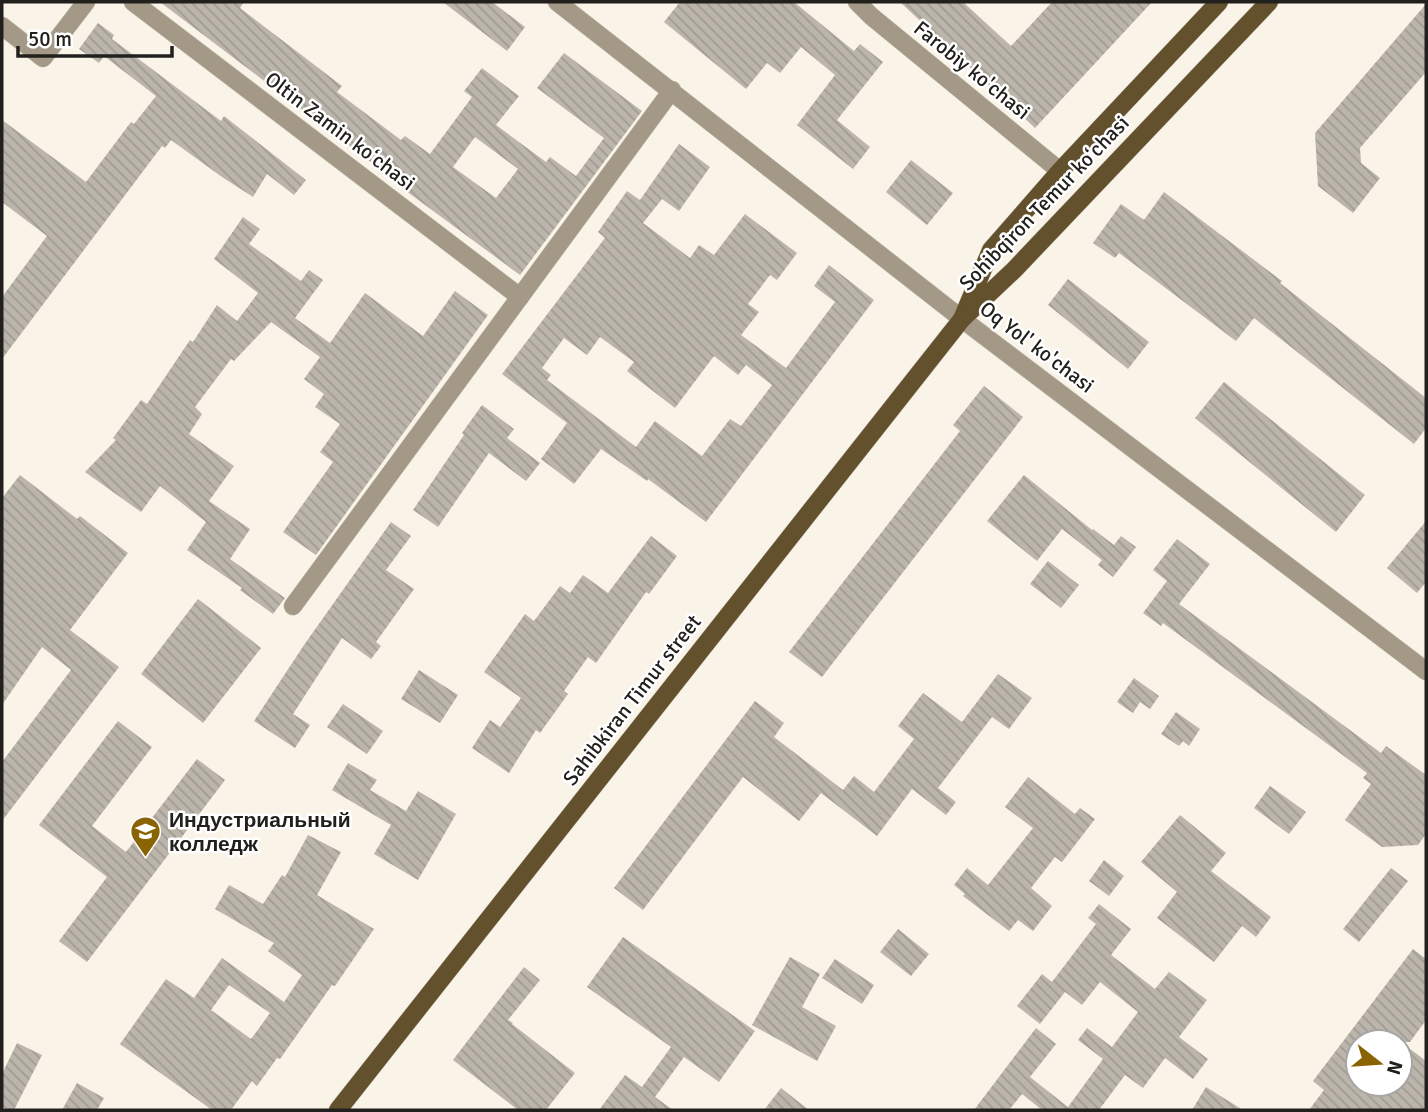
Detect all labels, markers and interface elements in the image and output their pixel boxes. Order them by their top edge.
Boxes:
scale bar [18,14,172,58]
street label: Farobiy ko'chasi [908,15,1036,125]
text: 50 m [28,26,72,52]
street label: Oltin Zamin koʻchasi [260,66,420,196]
street label: Sohibqiron Temur koʻchasi [954,110,1134,296]
street label: Oq Yol' ko'chasi [975,296,1099,398]
street label: Sahibkiran Timur street [557,609,707,791]
place label: Индустриальный колледж [169,807,351,857]
school or university icon: Индустриальный колледж [129,815,163,859]
north arrow [1344,1028,1414,1098]
text: N [1381,1058,1408,1078]

